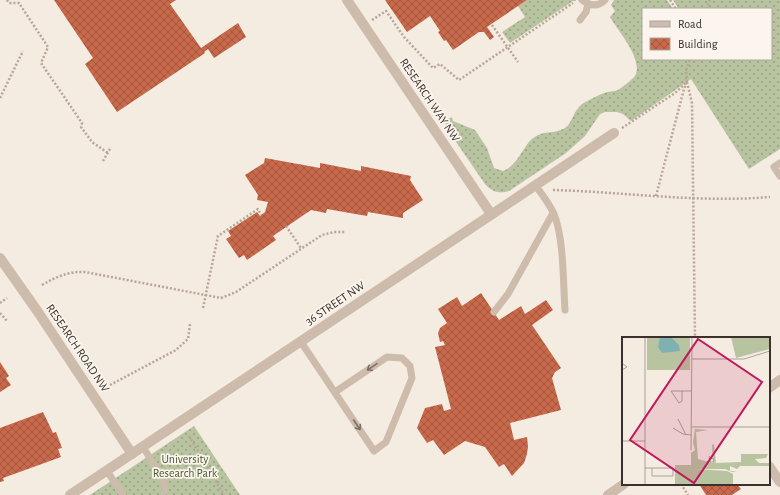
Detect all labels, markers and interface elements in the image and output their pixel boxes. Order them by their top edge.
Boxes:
legend [642,8,772,60]
text: Road [678,18,702,30]
text: Building [678,38,718,50]
street label: RESEARCH WAY NW [398,56,462,144]
street label: 36 STREET NW [303,279,367,327]
street label: RESEARCH ROAD NW [44,302,112,394]
inset map [622,337,770,485]
one-way arrow [367,363,378,371]
one-way arrow [353,419,361,430]
park label: University Research Park [153,453,218,479]

